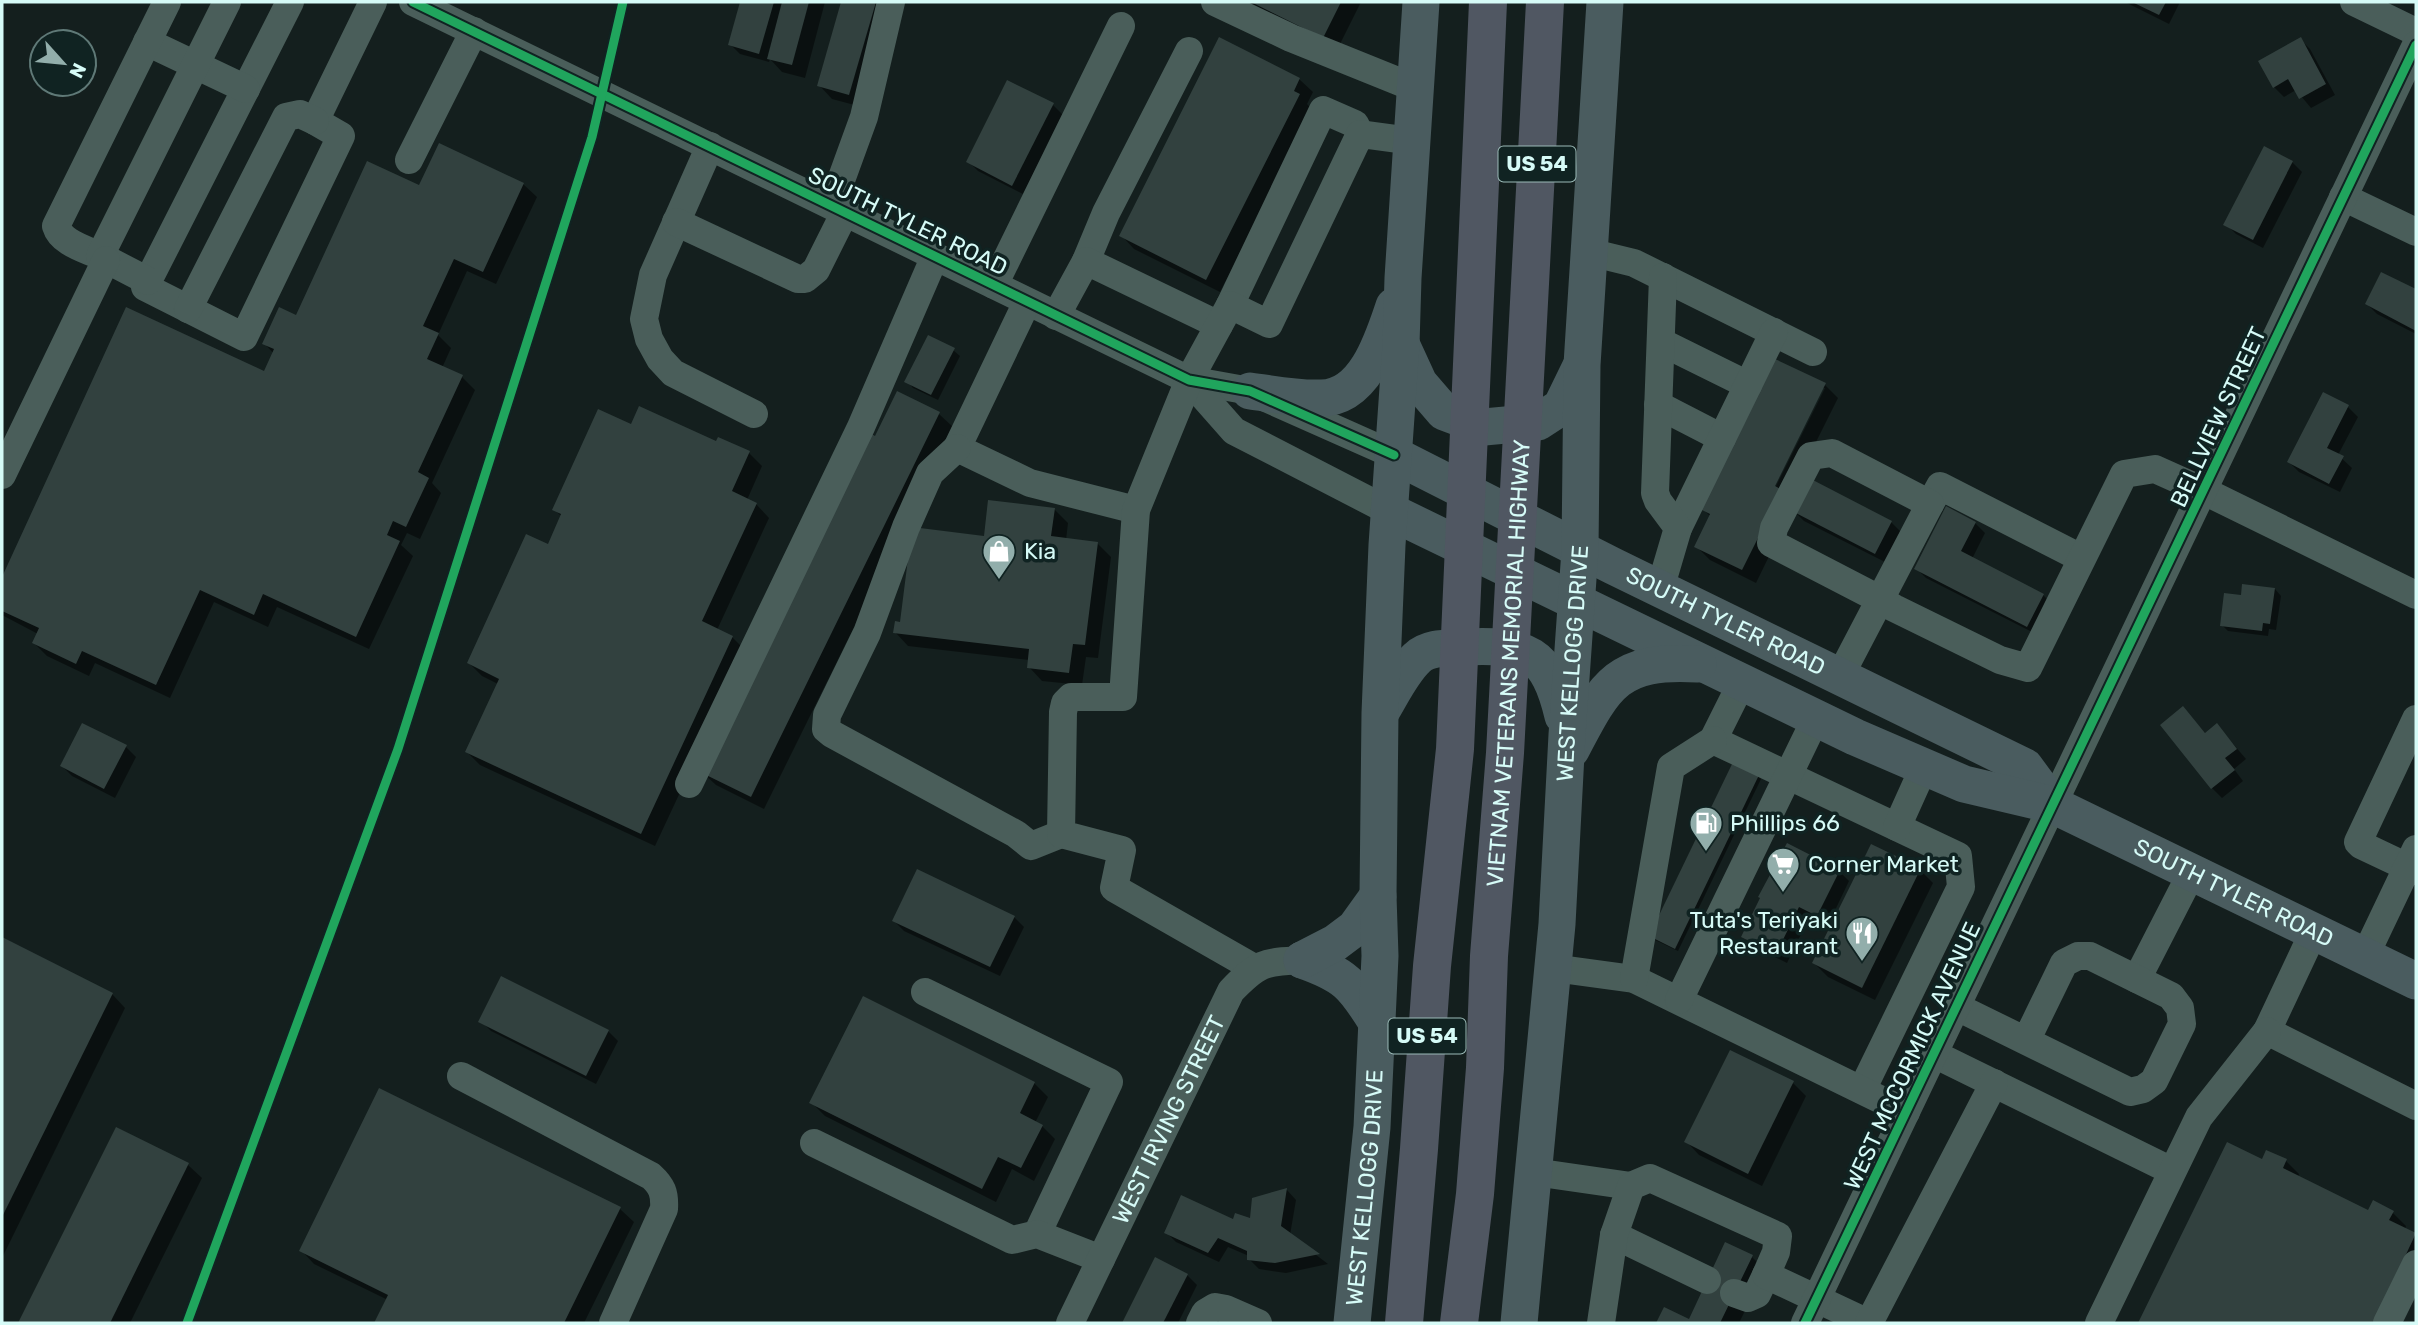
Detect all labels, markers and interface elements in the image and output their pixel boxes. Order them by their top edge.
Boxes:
north arrow [28,28,98,98]
text: N [64,59,91,82]
road number: US 54 [1498,146,1576,182]
street label: SOUTH TYLER ROAD [804,161,1012,281]
street label: BELLVIEW STREET [2164,322,2272,512]
street label: VIETNAM VETERANS MEMORIAL HIGHWAY [1480,439,1536,888]
shop icon: Kia [980,532,1018,581]
place label: Kia [1024,537,1056,565]
street label: WEST KELLOGG DRIVE [1551,544,1594,782]
street label: SOUTH TYLER ROAD [1622,561,1830,681]
fuel station icon: Phillips 66 [1687,804,1725,853]
place label: Phillips 66 [1730,809,1840,837]
street label: SOUTH TYLER ROAD [2129,832,2338,953]
supermarket icon: Corner Market [1764,845,1802,894]
place label: Corner Market [1808,850,1959,878]
place label: Tuta's Teriyaki Restaurant [1690,906,1838,960]
restaurant icon: Tuta's Teriyaki Restaurant [1843,914,1881,963]
street label: WEST MCCORMICK AVENUE [1838,918,1986,1194]
street label: WEST IRVING STREET [1106,1011,1231,1228]
road number: US 54 [1388,1018,1466,1054]
street label: WEST KELLOGG DRIVE [1340,1069,1389,1307]

